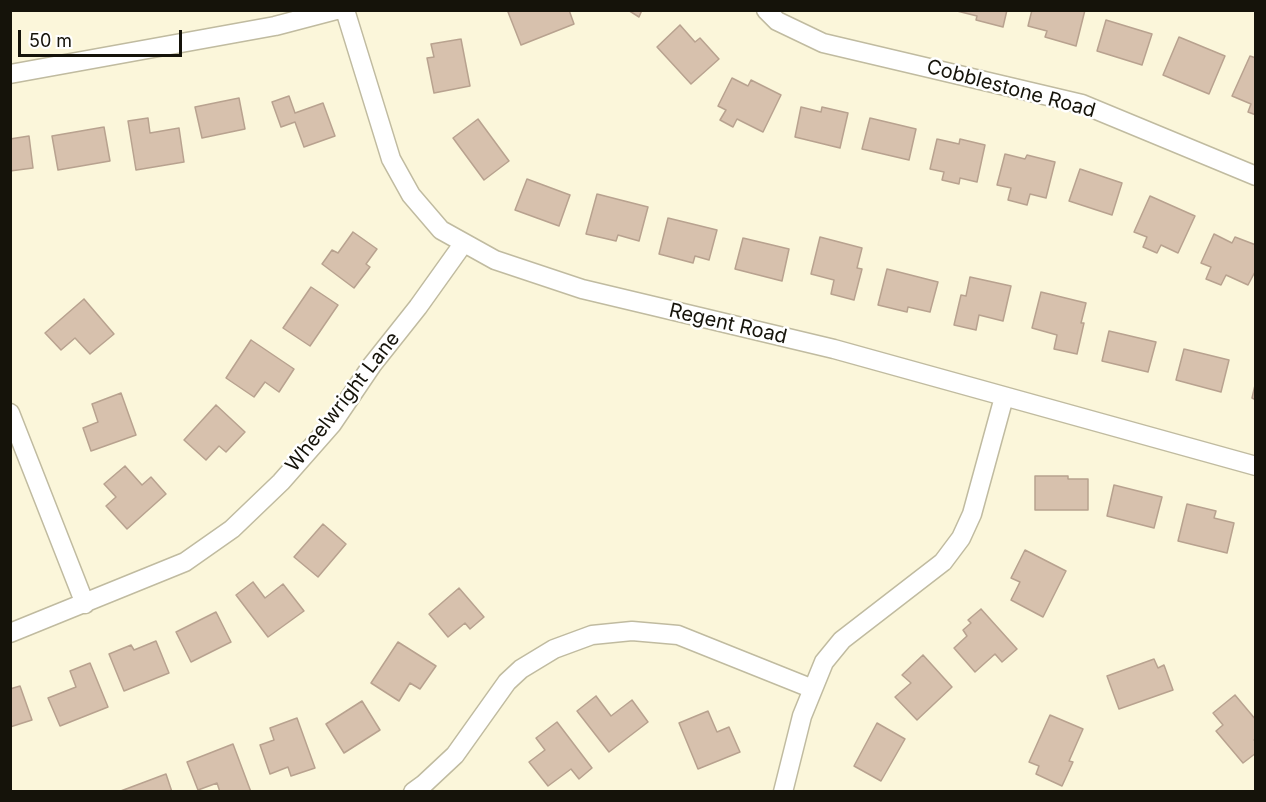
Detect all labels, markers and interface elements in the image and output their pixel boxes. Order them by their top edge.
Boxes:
scale bar [21,18,184,56]
text: 50 m [29,30,72,51]
street label: Cobblestone Road [924,55,1098,123]
street label: Regent Road [667,299,789,349]
street label: Wheelwright Lane [281,327,405,477]

